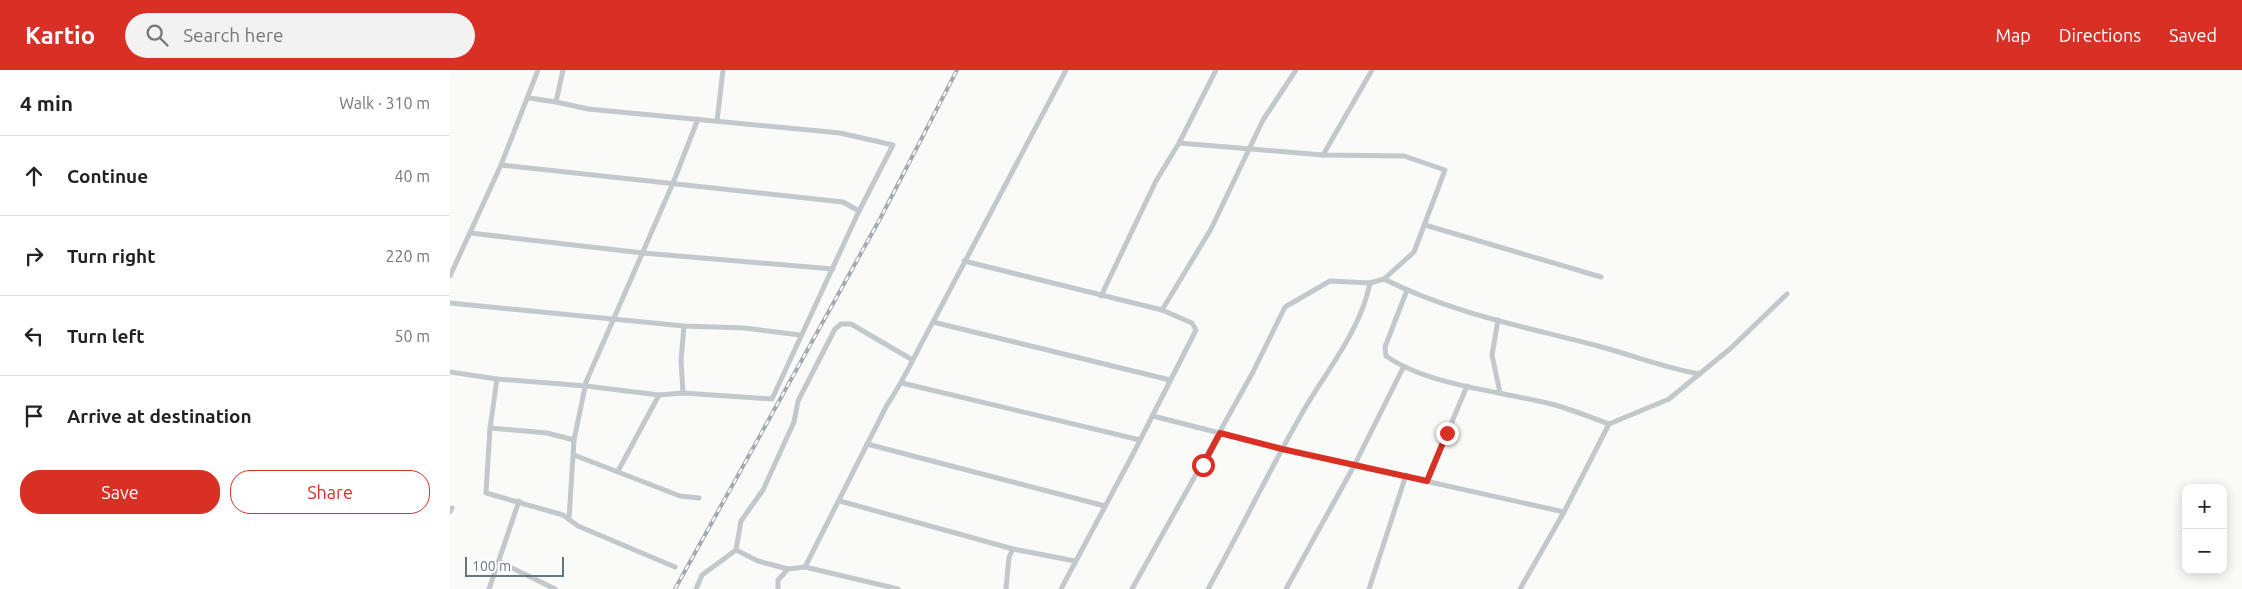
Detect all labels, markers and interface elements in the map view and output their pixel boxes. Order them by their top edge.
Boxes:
search box [125,13,475,58]
icon: search [143,21,171,49]
text: Kartio [25,22,95,49]
text: Search here [183,24,284,46]
text: Map [1995,25,2031,45]
text: Directions [2059,25,2141,45]
text: Saved [2169,25,2217,45]
text: 4 min [20,91,73,115]
text: Walk · 310 m [339,94,430,112]
icon: ahead [20,162,48,190]
text: Continue [67,165,148,187]
text: 40 m [394,167,430,185]
icon: right [20,242,48,270]
text: Turn right [67,245,155,267]
text: 220 m [385,247,430,265]
icon: left [20,322,48,350]
text: Turn left [67,325,145,347]
text: 50 m [394,327,430,345]
icon: arrive [20,402,48,430]
text: Arrive at destination [67,405,252,427]
route end [1436,422,1459,445]
route start [1192,454,1215,477]
button: Save [20,470,220,514]
button: Share [230,470,430,514]
map controls [2182,484,2227,574]
button: + [2182,484,2227,529]
button: − [2182,529,2227,574]
scale bar [465,554,564,577]
text: 100 m [472,558,511,574]

